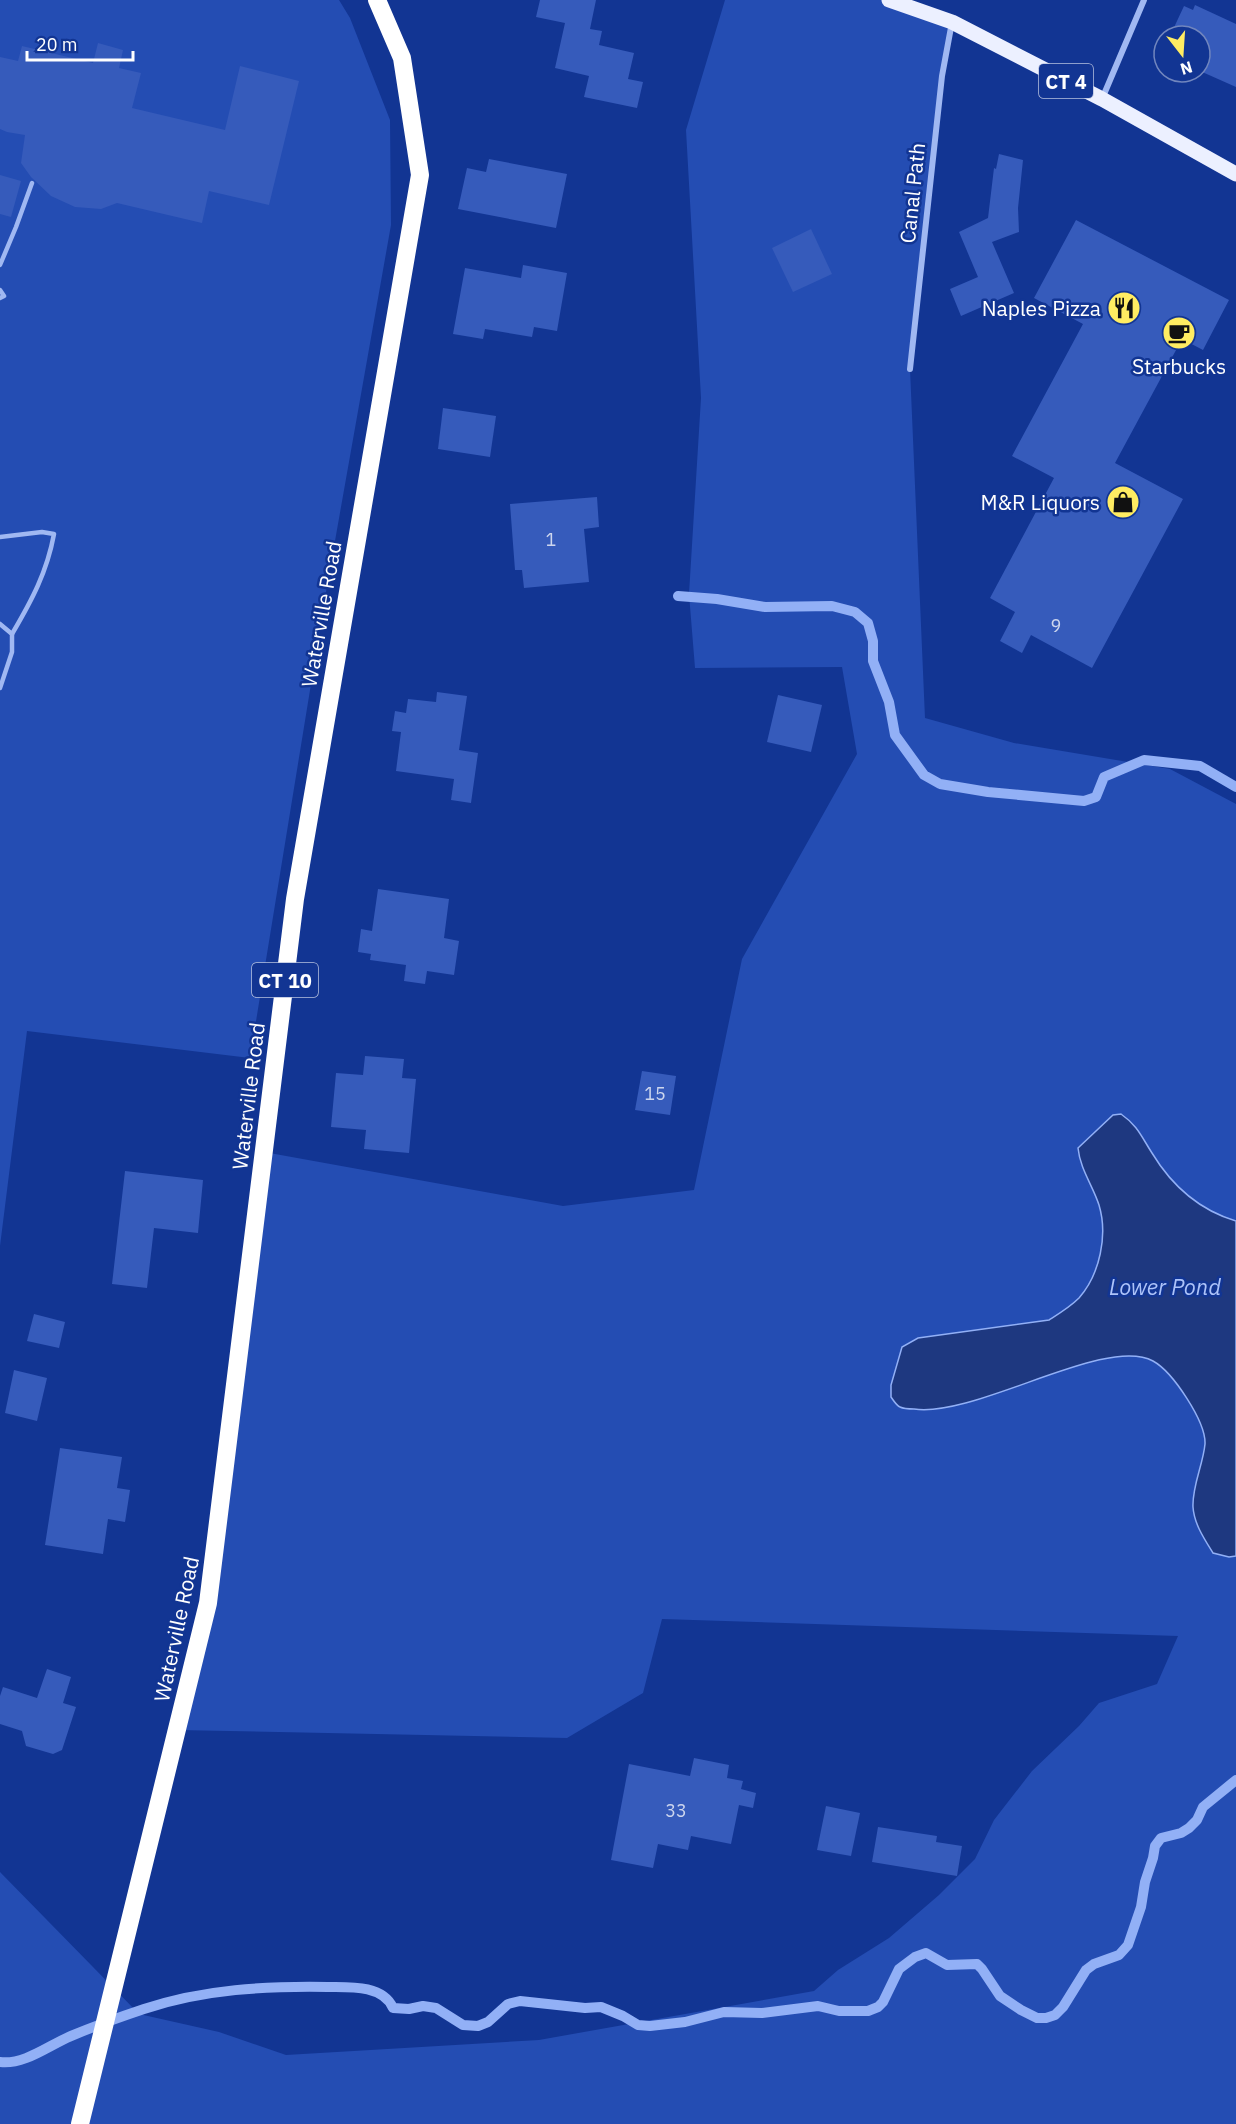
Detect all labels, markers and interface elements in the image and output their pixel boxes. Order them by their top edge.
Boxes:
scale bar [27,24,134,62]
north arrow [1152,24,1212,84]
text: 20 m [36,33,78,56]
text: N [1178,57,1195,80]
road number: CT 4 [1039,64,1093,98]
street label: Canal Path [893,141,931,245]
restaurant icon: Naples Pizza [1106,290,1142,326]
place label: Naples Pizza [982,294,1101,322]
cafe icon: Starbucks [1161,315,1197,351]
place label: Starbucks [1132,352,1226,380]
shop icon: M&R Liquors [1105,484,1141,520]
place label: M&R Liquors [980,488,1100,516]
house number: 1 [546,528,556,551]
street label: Waterville Road [294,539,348,689]
house number: 9 [1051,614,1061,637]
road number: CT 10 [252,963,318,997]
street label: Waterville Road [225,1021,271,1171]
house number: 15 [644,1082,666,1105]
water label: Lower Pond [1109,1272,1221,1301]
street label: Waterville Road [147,1554,205,1704]
house number: 33 [665,1799,687,1822]

